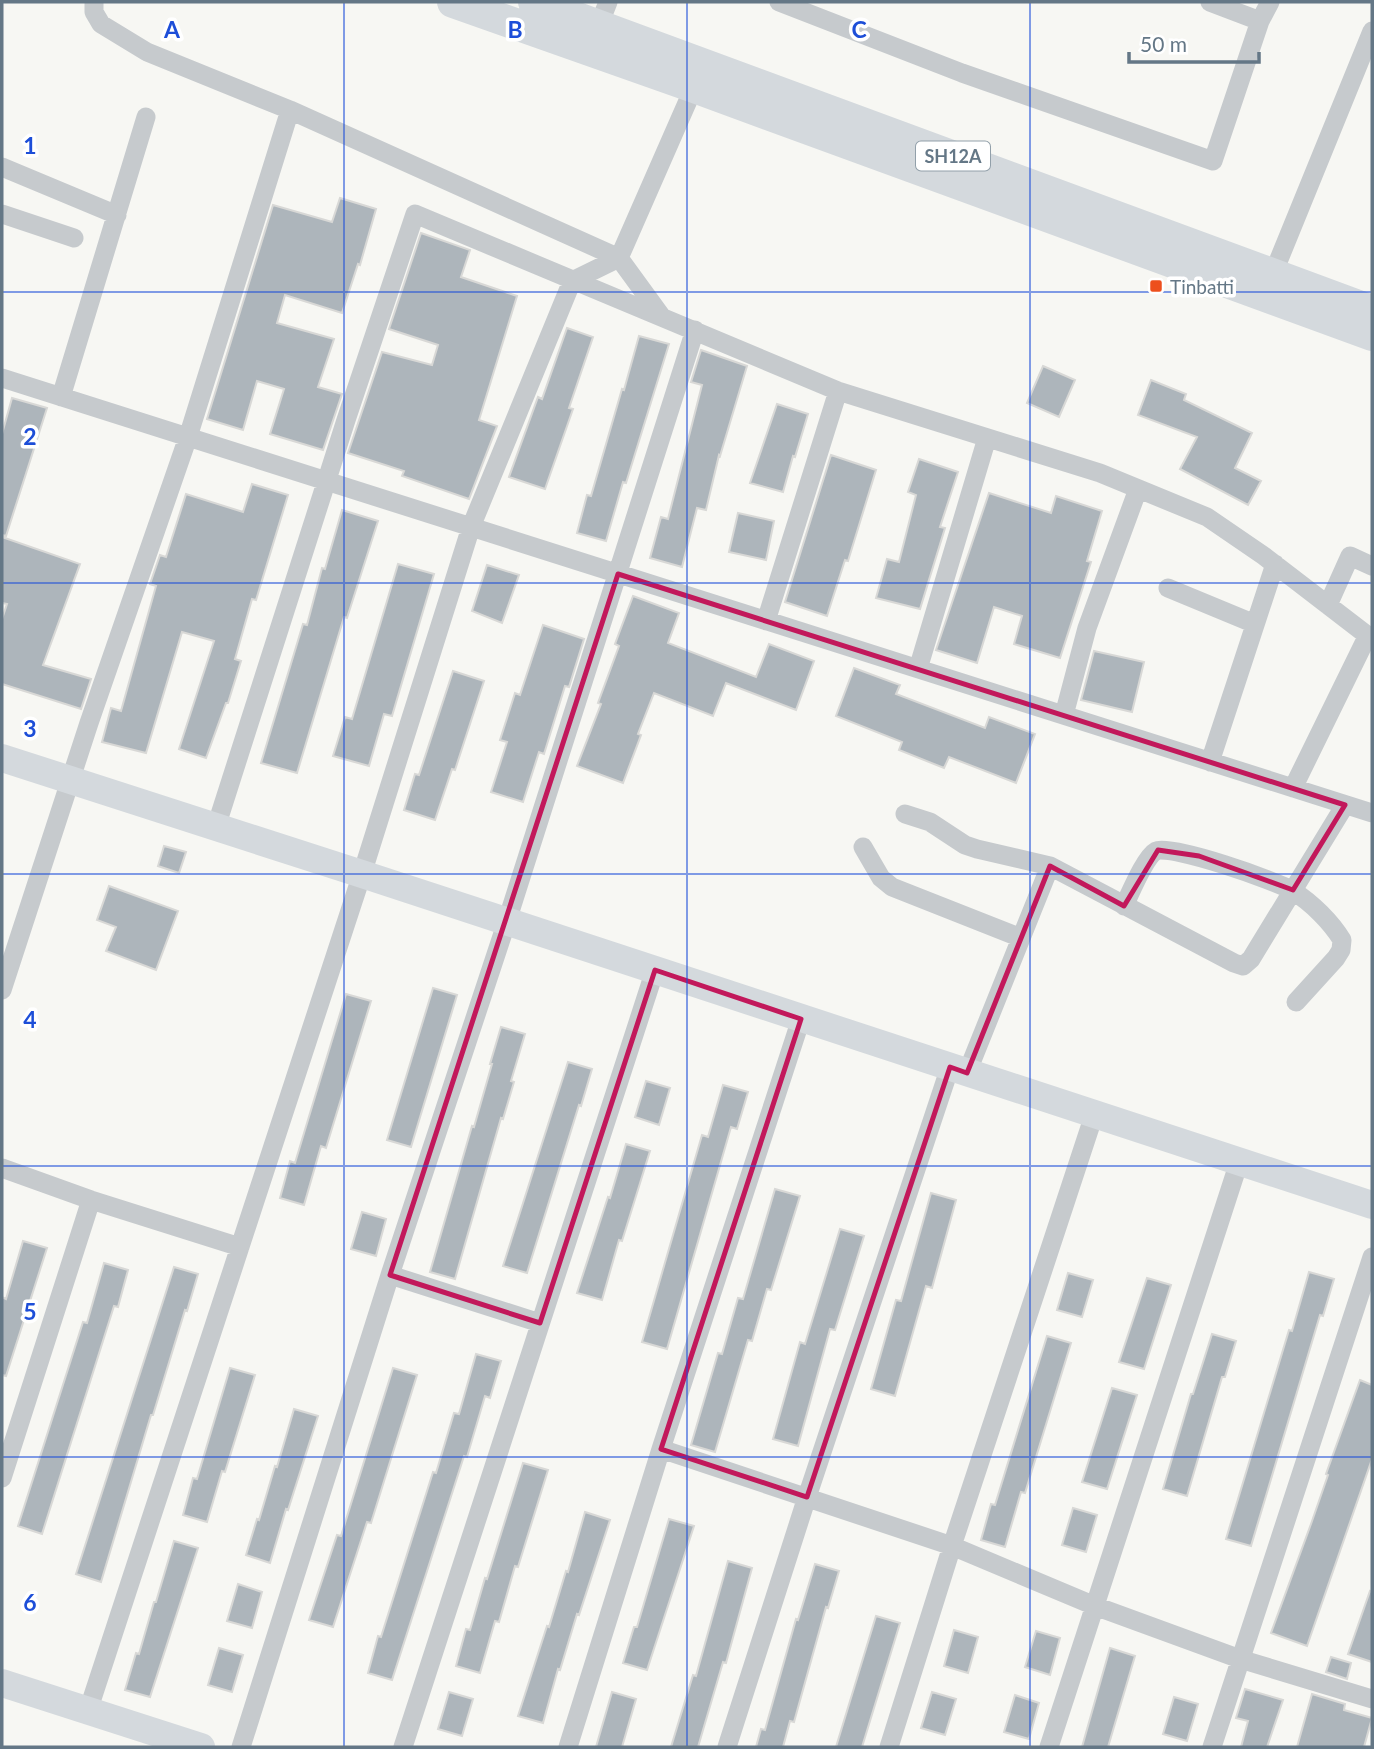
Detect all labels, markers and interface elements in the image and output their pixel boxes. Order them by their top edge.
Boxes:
text: A [163,15,181,43]
text: B [507,15,523,43]
text: C [851,15,867,43]
scale bar [1129,21,1258,65]
text: 50 m [1140,31,1187,56]
text: 1 [23,131,37,159]
road number: SH12A [916,141,990,170]
place label: Tinbatti [1170,275,1234,298]
marker: Tinbatti [1148,278,1164,294]
text: 2 [23,422,37,450]
text: 3 [23,714,37,742]
text: 4 [23,1005,37,1033]
text: 5 [23,1297,37,1325]
text: 6 [23,1588,37,1616]

